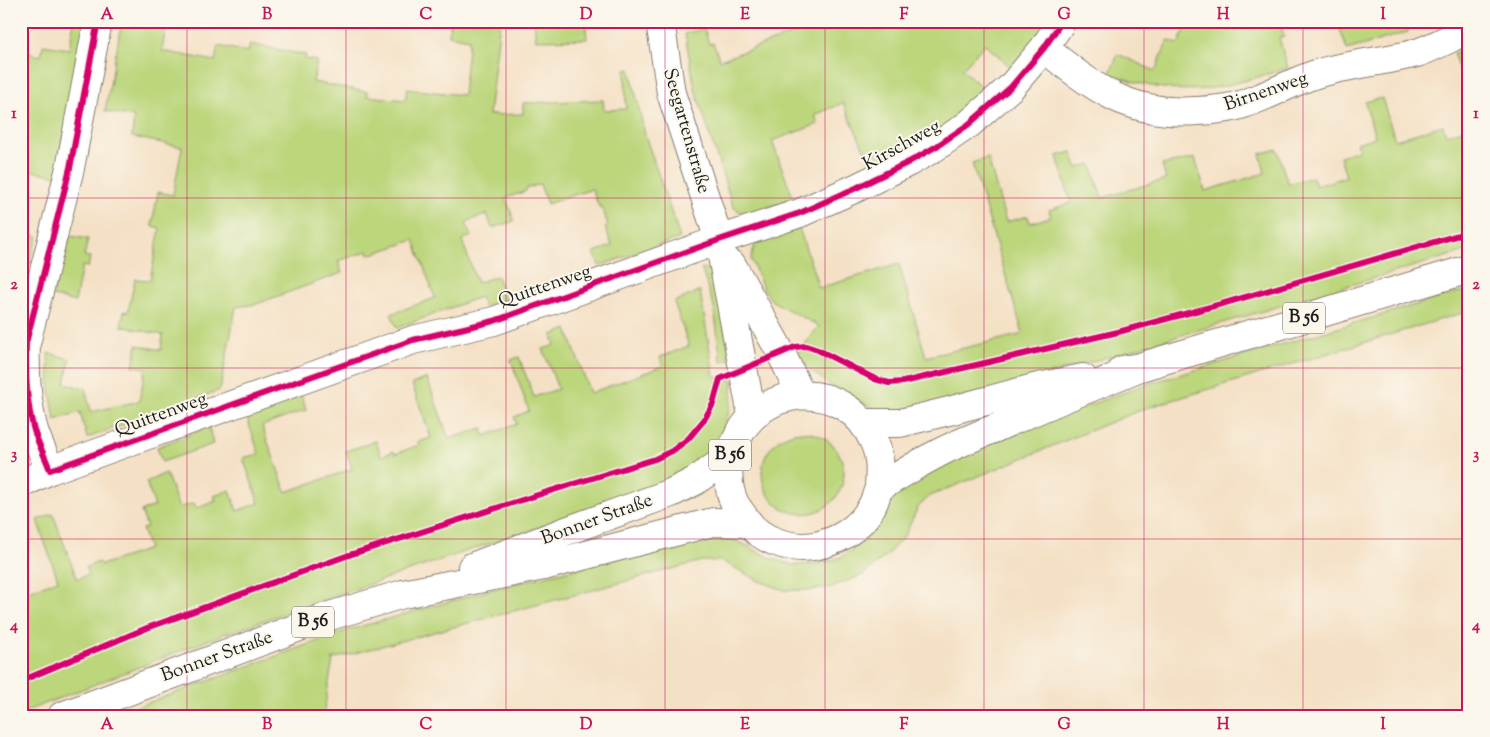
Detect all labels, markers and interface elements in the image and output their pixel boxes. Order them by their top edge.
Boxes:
text: A [101,4,114,27]
text: B [262,4,272,27]
text: C [420,4,433,27]
text: D [580,4,593,27]
text: E [740,4,750,27]
text: F [900,4,909,27]
text: G [1057,4,1071,27]
text: H [1217,4,1230,27]
text: I [1380,4,1386,27]
street label: Seegartenstraße [655,65,717,197]
street label: Birnenweg [1221,65,1311,119]
text: 1 [11,103,17,126]
text: 1 [1473,103,1479,126]
street label: Kirschweg [858,114,946,178]
street label: Quittenweg [495,259,595,315]
text: 2 [10,274,18,297]
text: 2 [1472,274,1480,297]
road number: B 56 [1283,302,1325,334]
street label: Quittenweg [111,386,211,444]
road number: B 56 [709,440,751,470]
text: 3 [11,444,18,467]
text: 3 [1473,444,1480,467]
street label: Bonner Straße [537,487,657,553]
road number: B 56 [292,606,334,638]
text: 4 [9,615,18,638]
text: 4 [1471,615,1480,638]
street label: Bonner Straße [157,624,277,690]
text: A [101,714,114,737]
text: B [262,714,272,737]
text: C [420,714,433,737]
text: D [580,714,593,737]
text: E [740,714,750,737]
text: F [900,714,909,737]
text: G [1057,714,1071,737]
text: H [1217,714,1230,737]
text: I [1380,714,1386,737]

